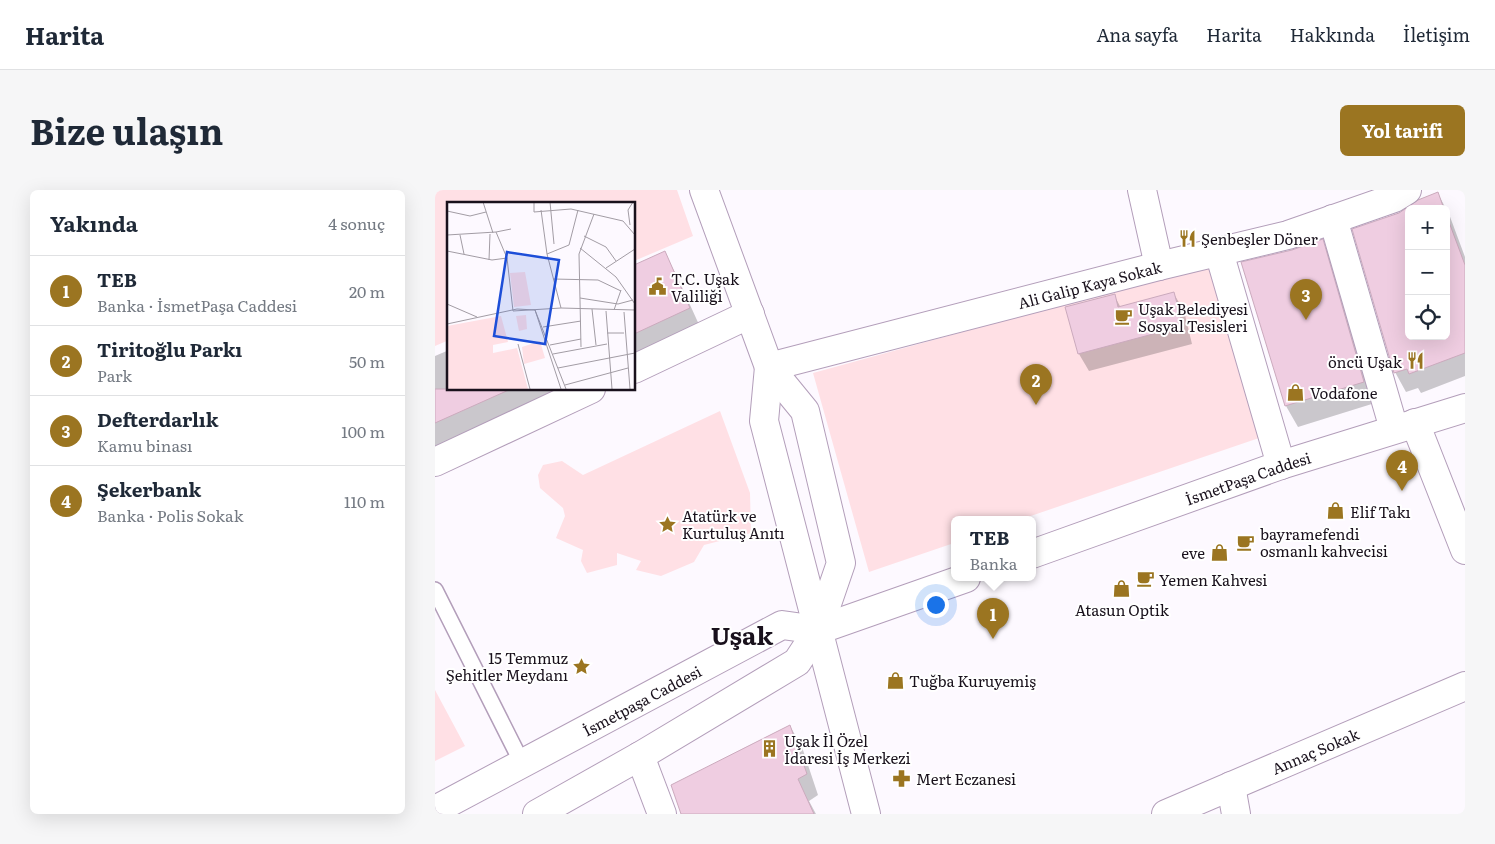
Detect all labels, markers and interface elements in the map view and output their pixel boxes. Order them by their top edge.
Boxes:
text: Harita [25,17,104,52]
text: Ana sayfa [1096,21,1178,48]
text: Harita [1206,21,1262,48]
text: Hakkında [1290,21,1375,48]
text: İletişim [1403,21,1470,48]
text: Bize ulaşın [30,104,223,156]
button: Yol tarifi [1340,105,1465,156]
inset map [447,202,635,390]
map controls [1405,205,1450,340]
button: + [1405,205,1450,250]
text: Yakında [50,207,138,238]
text: 4 sonuç [328,211,385,235]
place label: Şenbeşler Döner [1201,227,1318,250]
restaurant icon: Şenbeşler Döner [1177,228,1197,248]
button: − [1405,250,1450,295]
street label: Ali Galip Kaya Sokak [1015,254,1165,314]
text: TEB [97,265,137,293]
place label: T.C. Uşak Valiliği [671,267,740,307]
public building icon: T.C. Uşak Valiliği [647,277,667,297]
text: 1 [63,279,69,303]
text: 20 m [349,279,385,303]
pin: 3 [1290,279,1322,320]
text: Banka · İsmetPaşa Caddesi [97,293,297,317]
button: locate [1405,295,1450,340]
place label: Uşak Belediyesi Sosyal Tesisleri [1138,297,1248,337]
cafe icon: Uşak Belediyesi Sosyal Tesisleri [1114,307,1134,327]
text: Tiritoğlu Parkı [97,335,242,363]
text: 2 [62,349,70,373]
text: 50 m [349,349,385,373]
place label: öncü Uşak [1328,350,1403,373]
restaurant icon: öncü Uşak [1406,351,1426,371]
text: Park [97,363,132,387]
pin: 2 [1020,364,1052,405]
place label: Vodafone [1310,381,1378,404]
shop icon: Vodafone [1286,382,1306,402]
text: Defterdarlık [97,405,219,433]
text: 3 [62,419,70,443]
text: 100 m [341,419,385,443]
text: Kamu binası [97,433,192,457]
street label: İsmetPaşa Caddesi [1182,445,1313,510]
pin: 4 [1386,450,1418,491]
text: Şekerbank [97,475,201,503]
text: 4 [61,489,71,513]
text: 110 m [344,489,385,513]
place label: Elif Takı [1350,500,1410,523]
shop icon: Elif Takı [1326,501,1346,521]
text: Banka · Polis Sokak [97,503,243,527]
place label: Atatürk ve Kurtuluş Anıtı [682,504,785,544]
place icon: Atatürk ve Kurtuluş Anıtı [658,514,678,534]
popup [951,516,1036,581]
place label: bayramefendi osmanlı kahvecisi [1260,522,1388,562]
text: TEB [970,523,1009,551]
cafe icon: bayramefendi osmanlı kahvecisi [1236,532,1256,552]
place label: eve [1181,541,1205,564]
shop icon: eve [1209,542,1229,562]
text: Banka [970,551,1017,575]
place label: Yemen Kahvesi [1159,568,1267,591]
cafe icon: Yemen Kahvesi [1135,569,1155,589]
shop icon: Atasun Optik [1112,578,1132,598]
your location [923,592,949,618]
pin: 1 [977,598,1009,639]
place label: Atasun Optik [1075,598,1170,621]
district label: Uşak [711,616,773,653]
place label: 15 Temmuz Şehitler Meydanı [446,646,568,686]
place icon: 15 Temmuz Şehitler Meydanı [572,656,592,676]
street label: İsmetpaşa Caddesi [578,659,705,741]
place label: Tuğba Kuruyemiş [909,669,1036,692]
shop icon: Tuğba Kuruyemiş [885,670,905,690]
street label: Annaç Sokak [1268,721,1363,779]
place label: Uşak İl Özel İdaresi İş Merkezi [784,729,910,769]
building icon: Uşak İl Özel İdaresi İş Merkezi [760,739,780,759]
place label: Mert Eczanesi [916,767,1016,790]
pharmacy icon: Mert Eczanesi [892,768,912,788]

